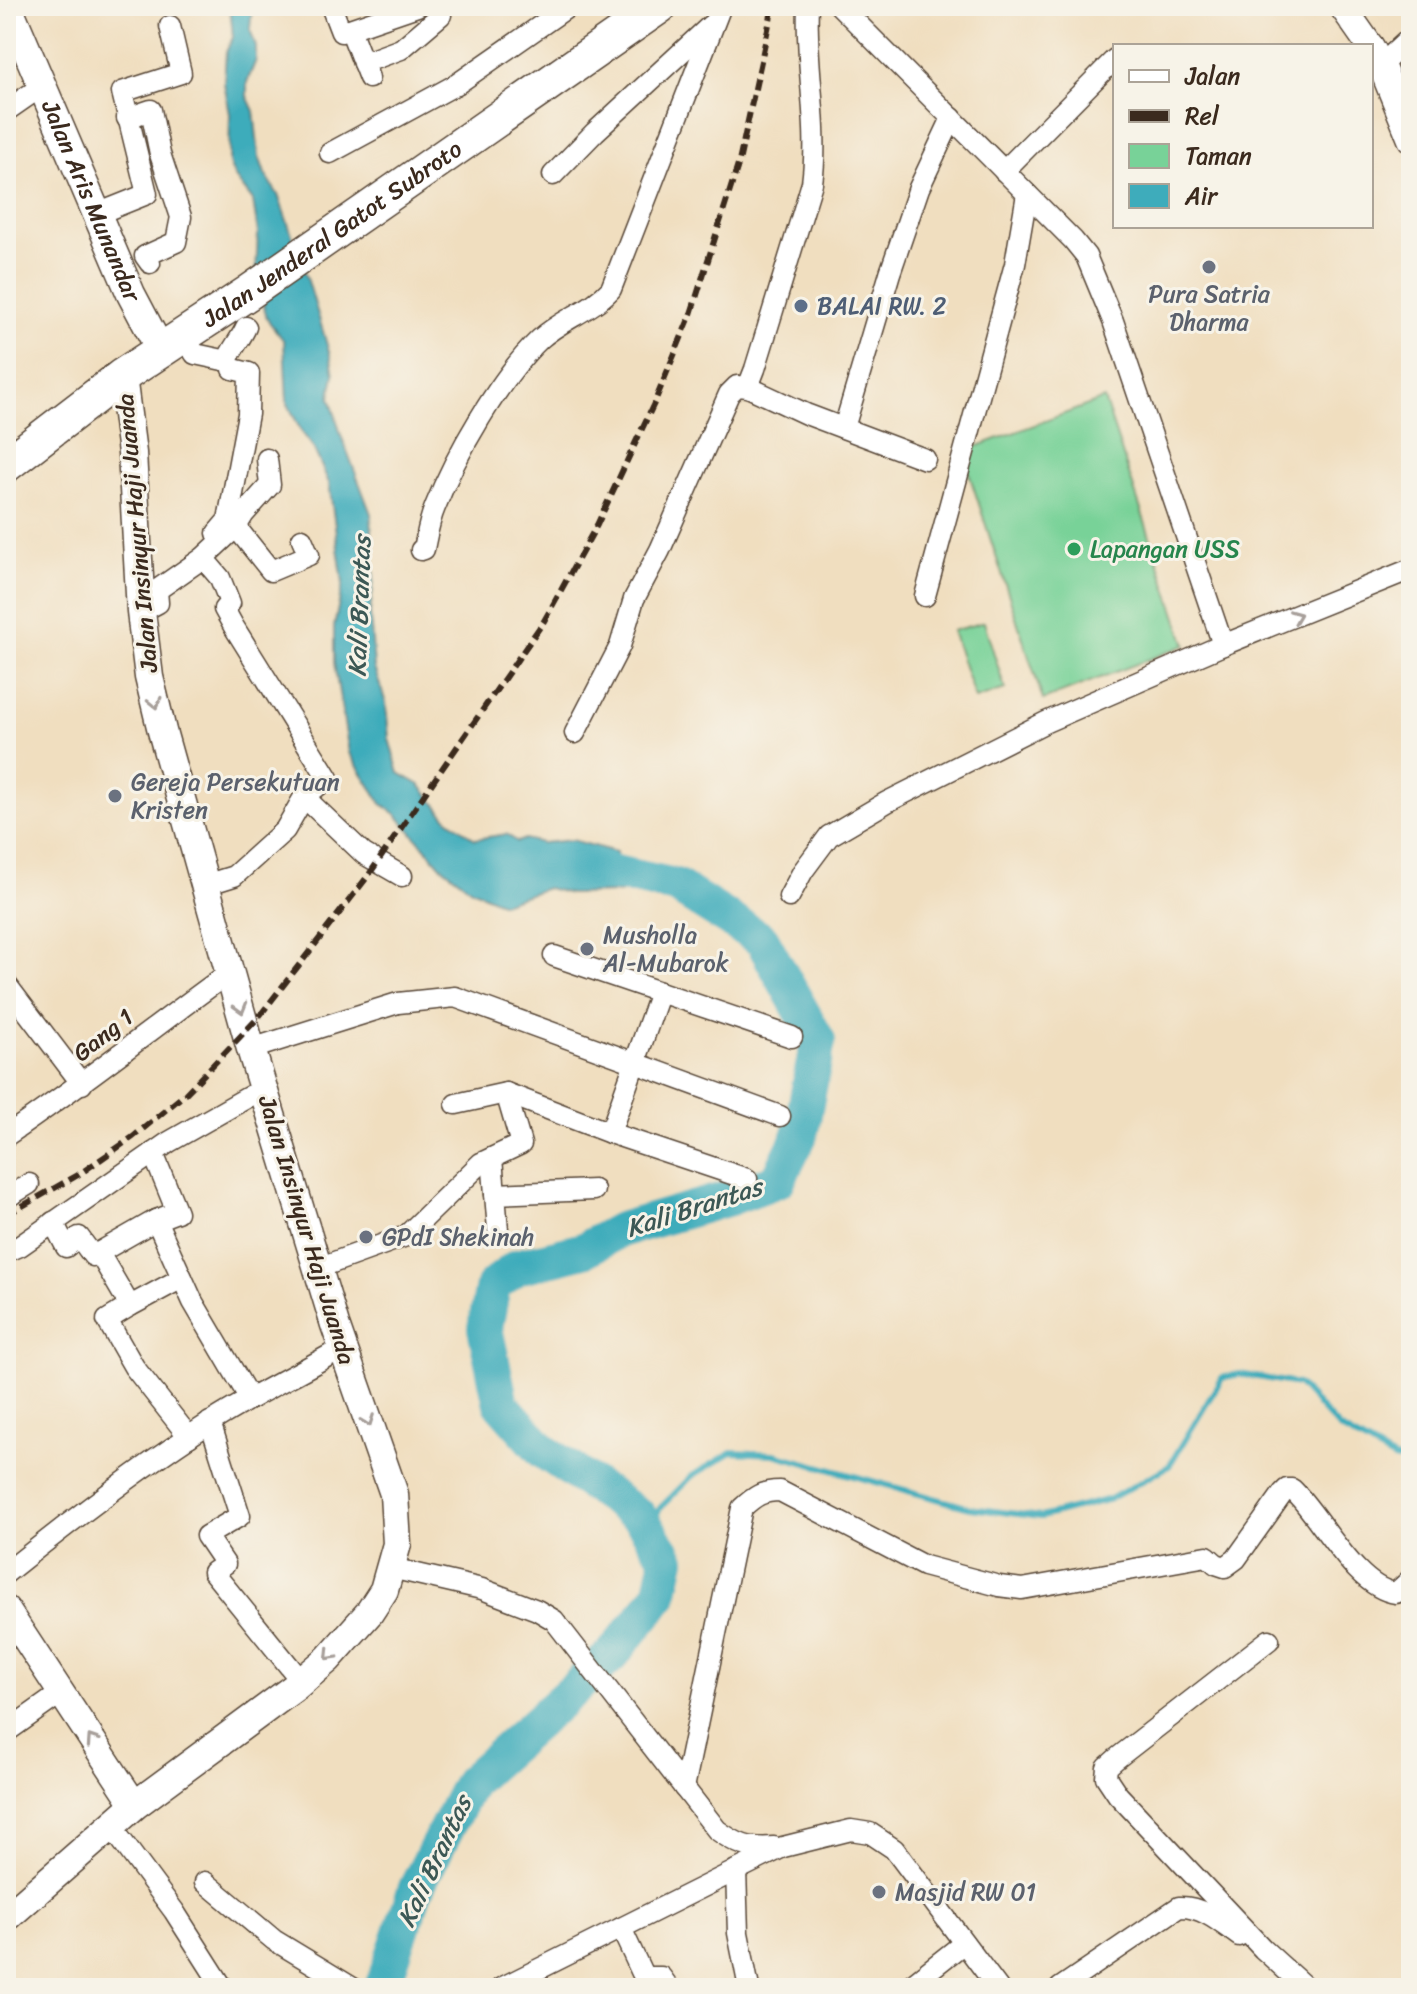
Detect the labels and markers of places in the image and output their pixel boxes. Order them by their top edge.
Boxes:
marker: Pura Satria Dharma [1200,258,1218,276]
place label: Pura Satria Dharma [1148,273,1271,343]
place label: BALAI RW. 2 [817,285,947,327]
marker: BALAI RW. 2 [792,297,810,315]
place label: Lapangan USS [1090,528,1240,570]
marker: Lapangan USS [1065,540,1083,558]
place label: Gereja Persekutuan Kristen [131,761,340,831]
marker: Gereja Persekutuan Kristen [106,787,124,805]
place label: Musholla Al-Mubarok [602,914,729,984]
marker: Musholla Al-Mubarok [578,940,596,958]
place label: GPdI Shekinah [382,1216,534,1258]
marker: GPdI Shekinah [357,1228,375,1246]
place label: Masjid RW 01 [895,1871,1036,1913]
marker: Masjid RW 01 [870,1883,888,1901]

